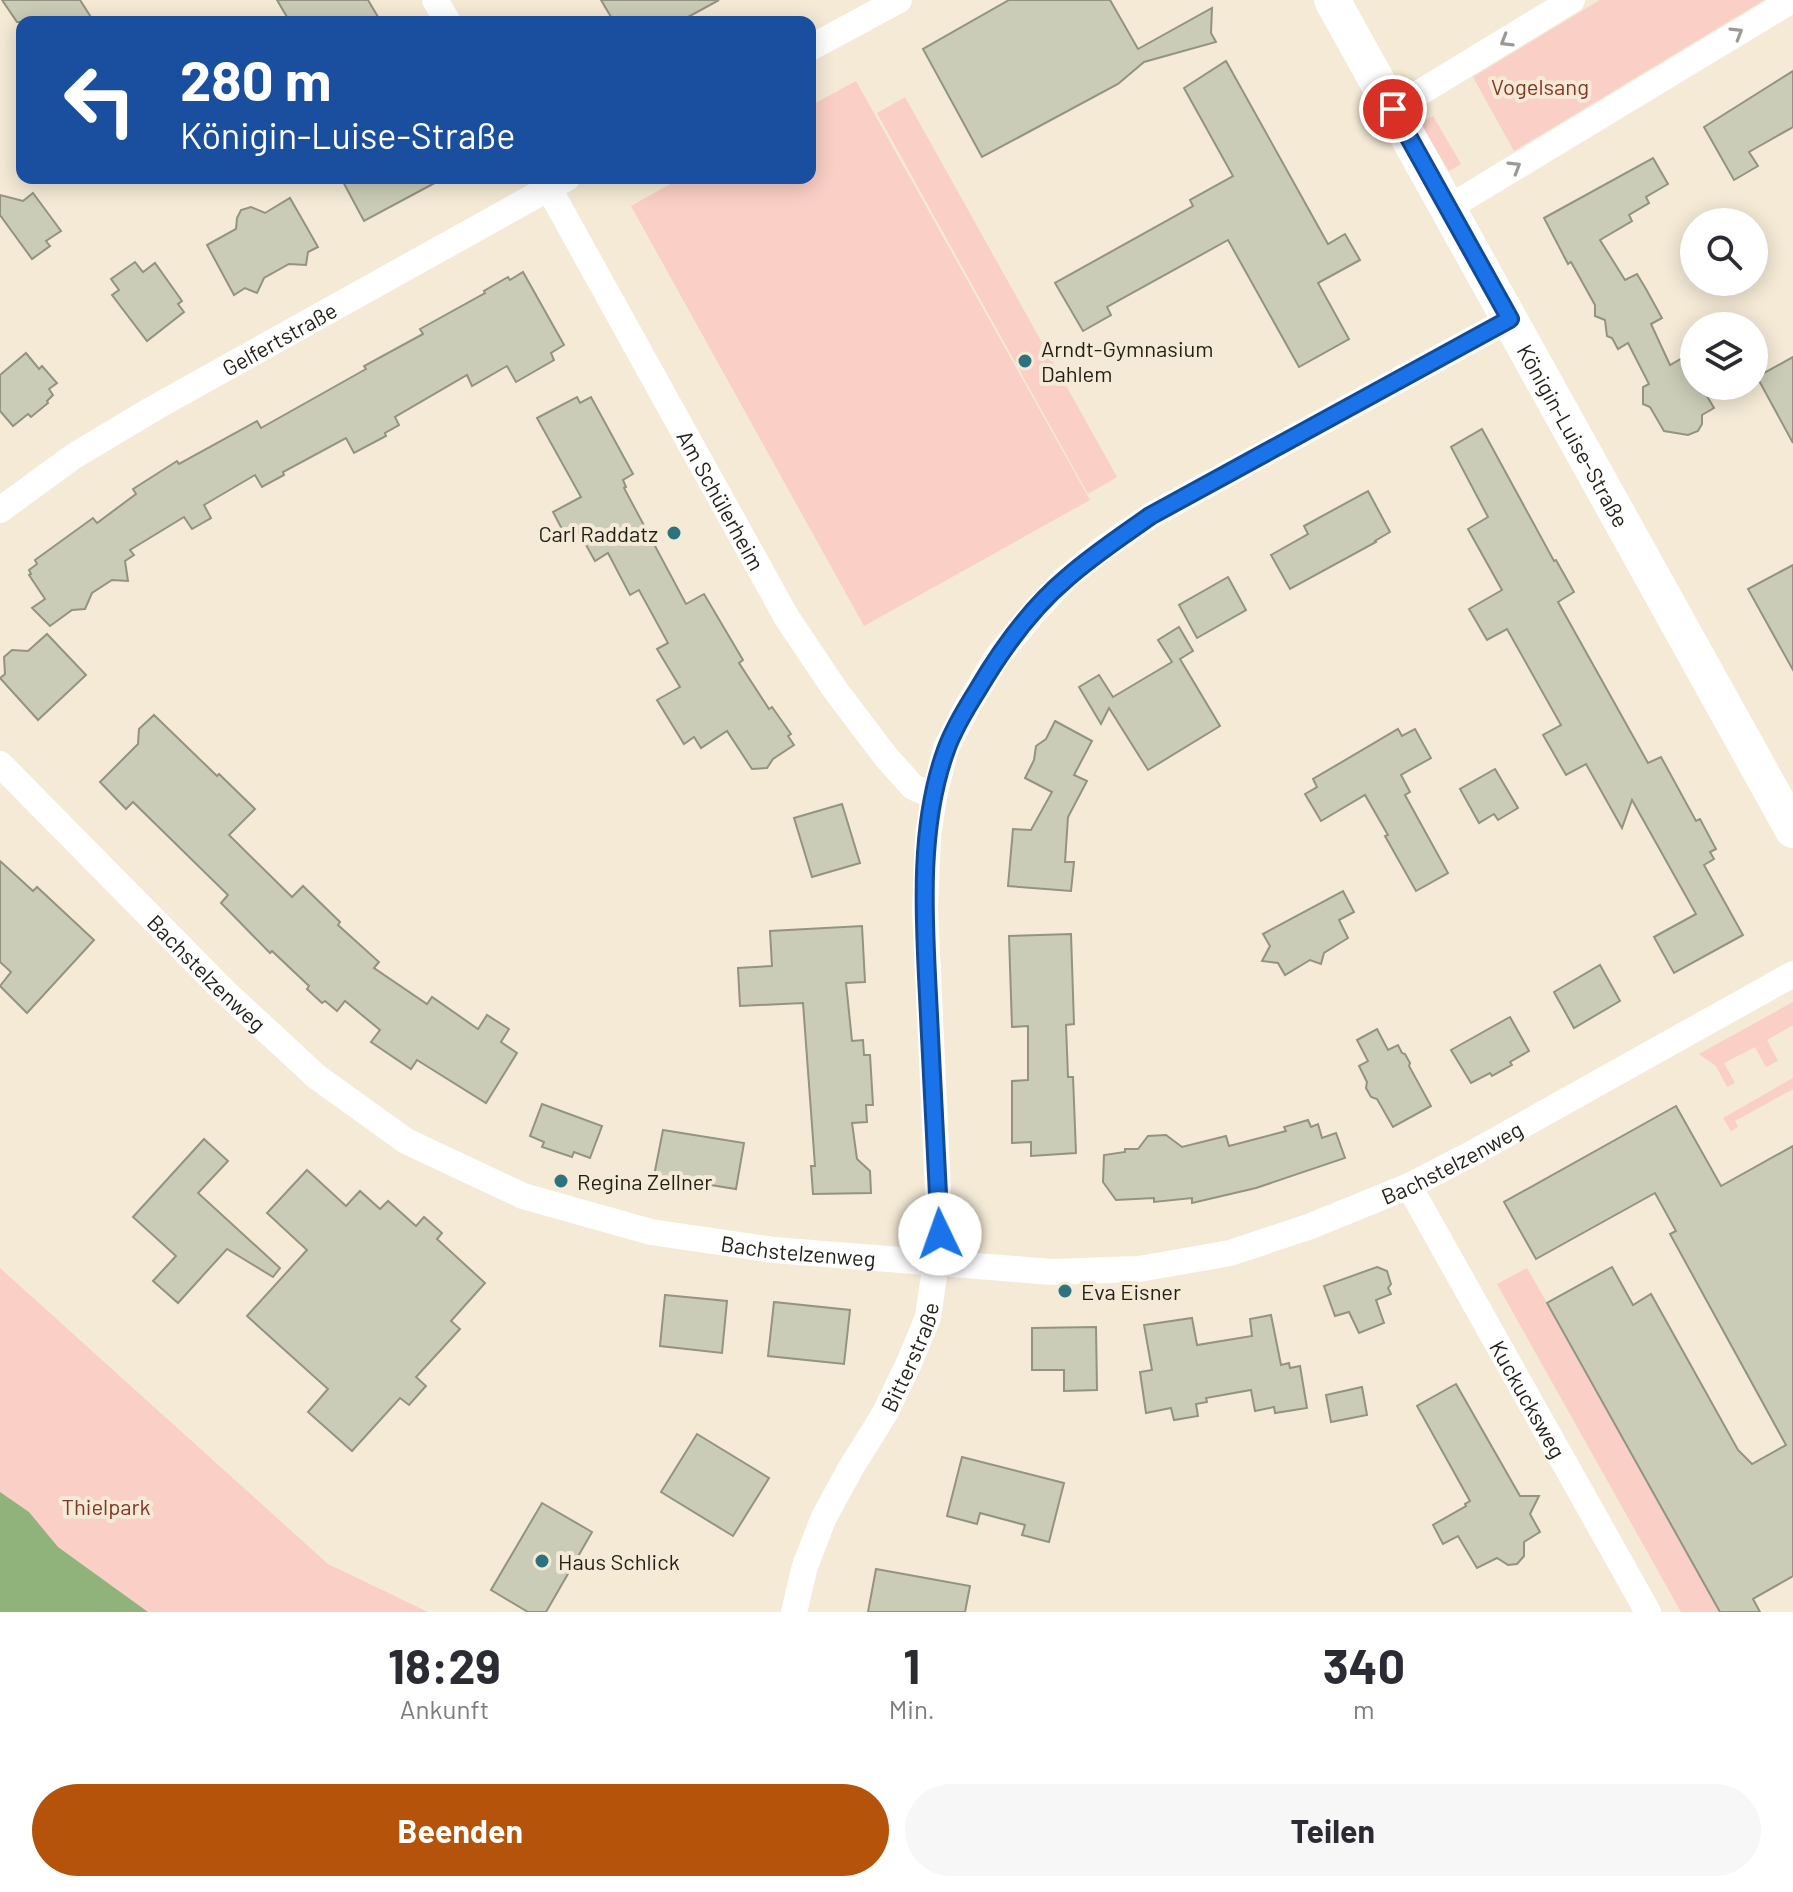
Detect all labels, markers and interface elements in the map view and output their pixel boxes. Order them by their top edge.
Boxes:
one-way arrow [1728,27,1743,43]
one-way arrow [1500,31,1514,46]
text: 280 m [180,45,332,112]
icon: left [48,48,152,152]
park label: Vogelsang [1491,73,1589,99]
pin [1359,75,1427,143]
icon: arrive [1371,87,1415,131]
text: Königin-Luise-Straße [180,113,516,156]
one-way arrow [1506,162,1521,177]
map controls [1680,208,1768,400]
button: search [1680,208,1768,296]
street label: Gelfertstraße [217,296,341,381]
button: layers [1680,312,1768,400]
place label: Arndt-Gymnasium Dahlem [1041,335,1214,386]
street label: Königin-Luise-Straße [1513,339,1635,531]
marker: Arndt-Gymnasium Dahlem [1016,352,1034,370]
street label: Am Schülerheim [672,425,771,574]
place label: Carl Raddatz [538,520,658,546]
marker: Carl Raddatz [665,524,683,542]
street label: Bachstelzenweg [143,909,272,1036]
street label: Bachstelzenweg [1377,1115,1527,1209]
place label: Regina Zellner [577,1168,712,1194]
marker: Regina Zellner [552,1172,570,1190]
position arrow [898,1192,982,1276]
street label: Bachstelzenweg [719,1229,877,1271]
place label: Eva Eisner [1081,1278,1181,1304]
marker: Eva Eisner [1056,1282,1074,1300]
street label: Bitterstraße [875,1301,943,1416]
street label: Kuckucksweg [1485,1335,1572,1462]
park label: Thielpark [61,1493,151,1519]
place label: Haus Schlick [558,1548,680,1574]
marker: Haus Schlick [533,1552,551,1570]
text: 18:29 [388,1636,501,1694]
text: 1 [903,1636,920,1694]
text: 340 [1323,1636,1405,1694]
text: Ankunft [400,1693,489,1724]
text: Min. [889,1693,935,1724]
text: m [1353,1693,1375,1724]
button: Beenden [32,1784,889,1876]
button: Teilen [905,1784,1761,1876]

